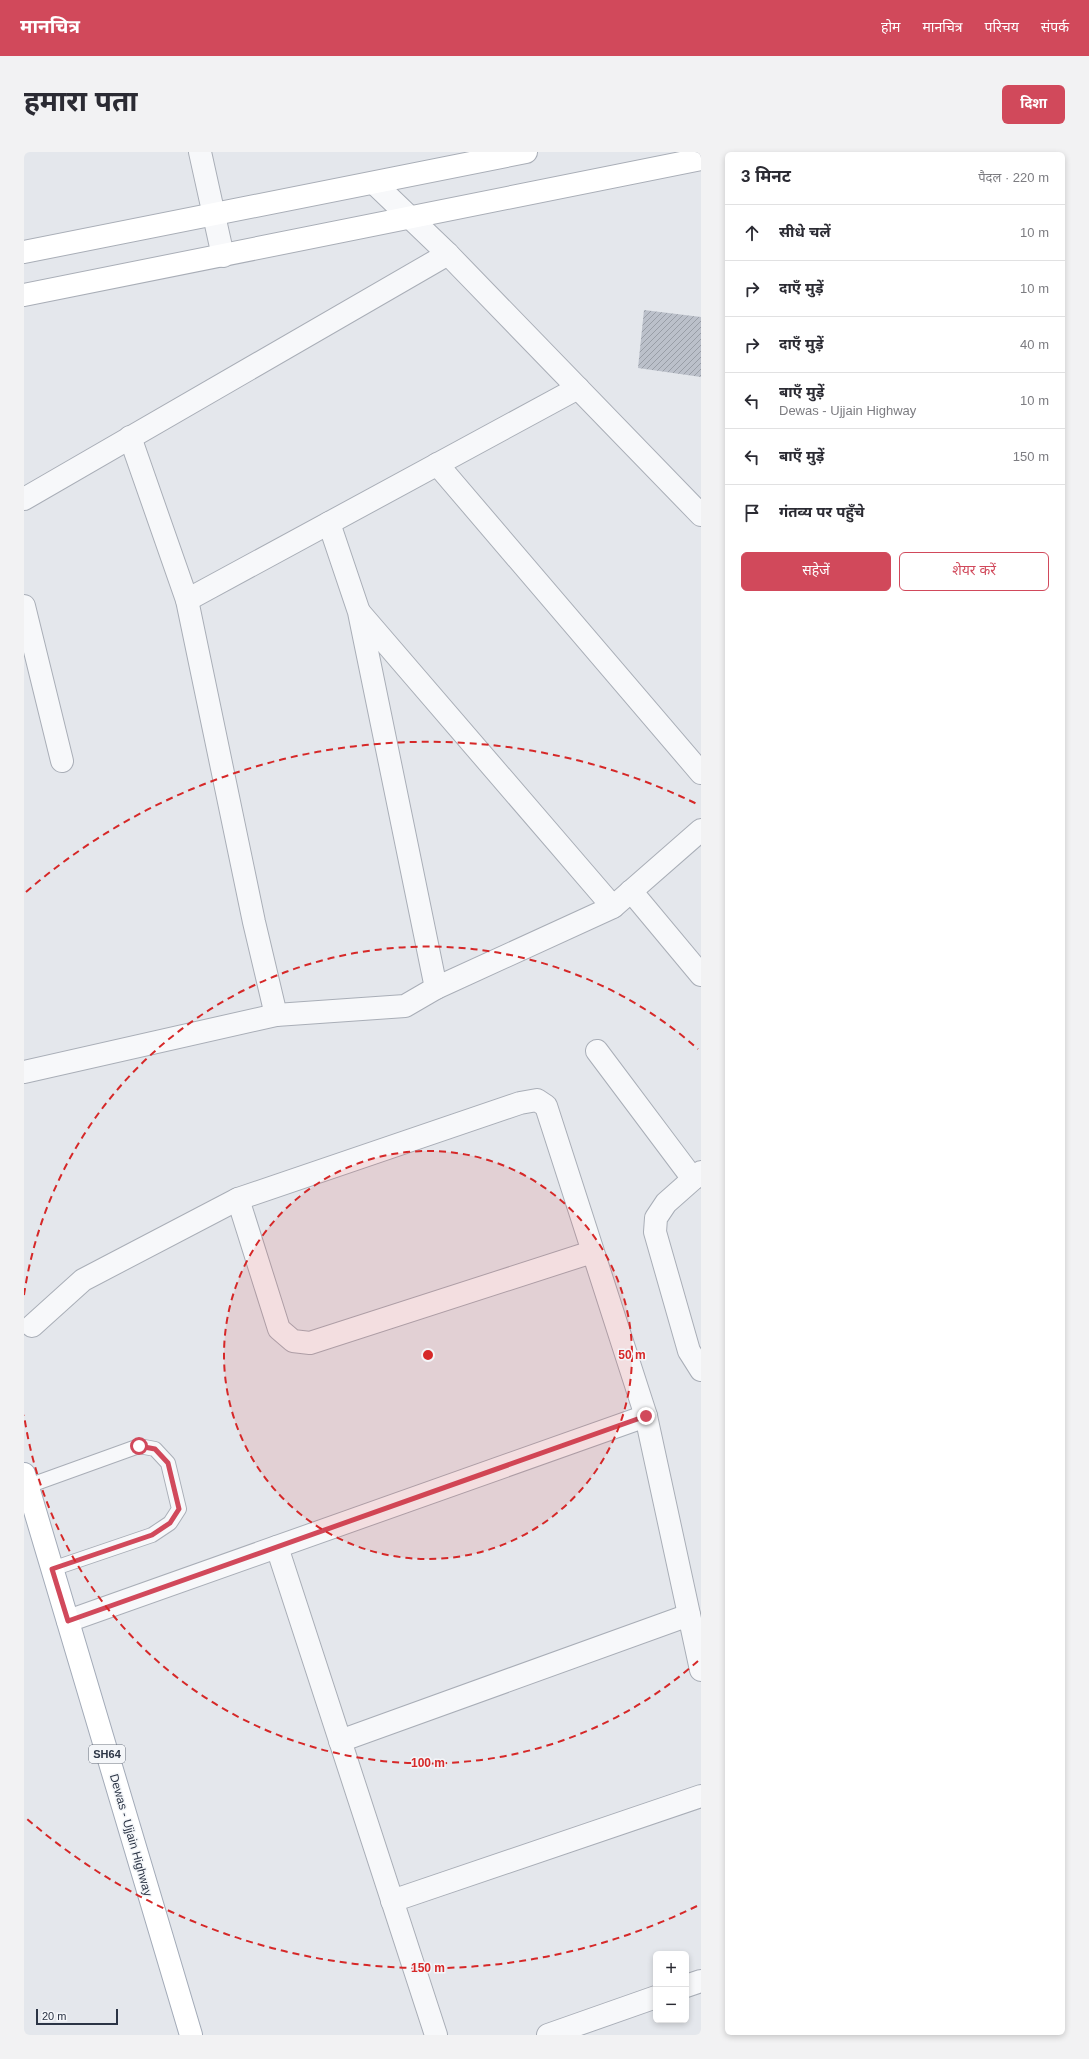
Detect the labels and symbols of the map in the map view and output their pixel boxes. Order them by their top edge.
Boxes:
centre of rings [421,1348,435,1362]
text: 50 m [618,1348,646,1362]
route end [637,1407,655,1425]
route start [130,1437,148,1455]
road number: SH64 [89,1745,125,1763]
text: 100 m [411,1756,445,1770]
street label: Dewas - Ujjain Highway [107,1772,155,1898]
text: 150 m [411,1961,445,1975]
scale bar [36,2007,118,2026]

